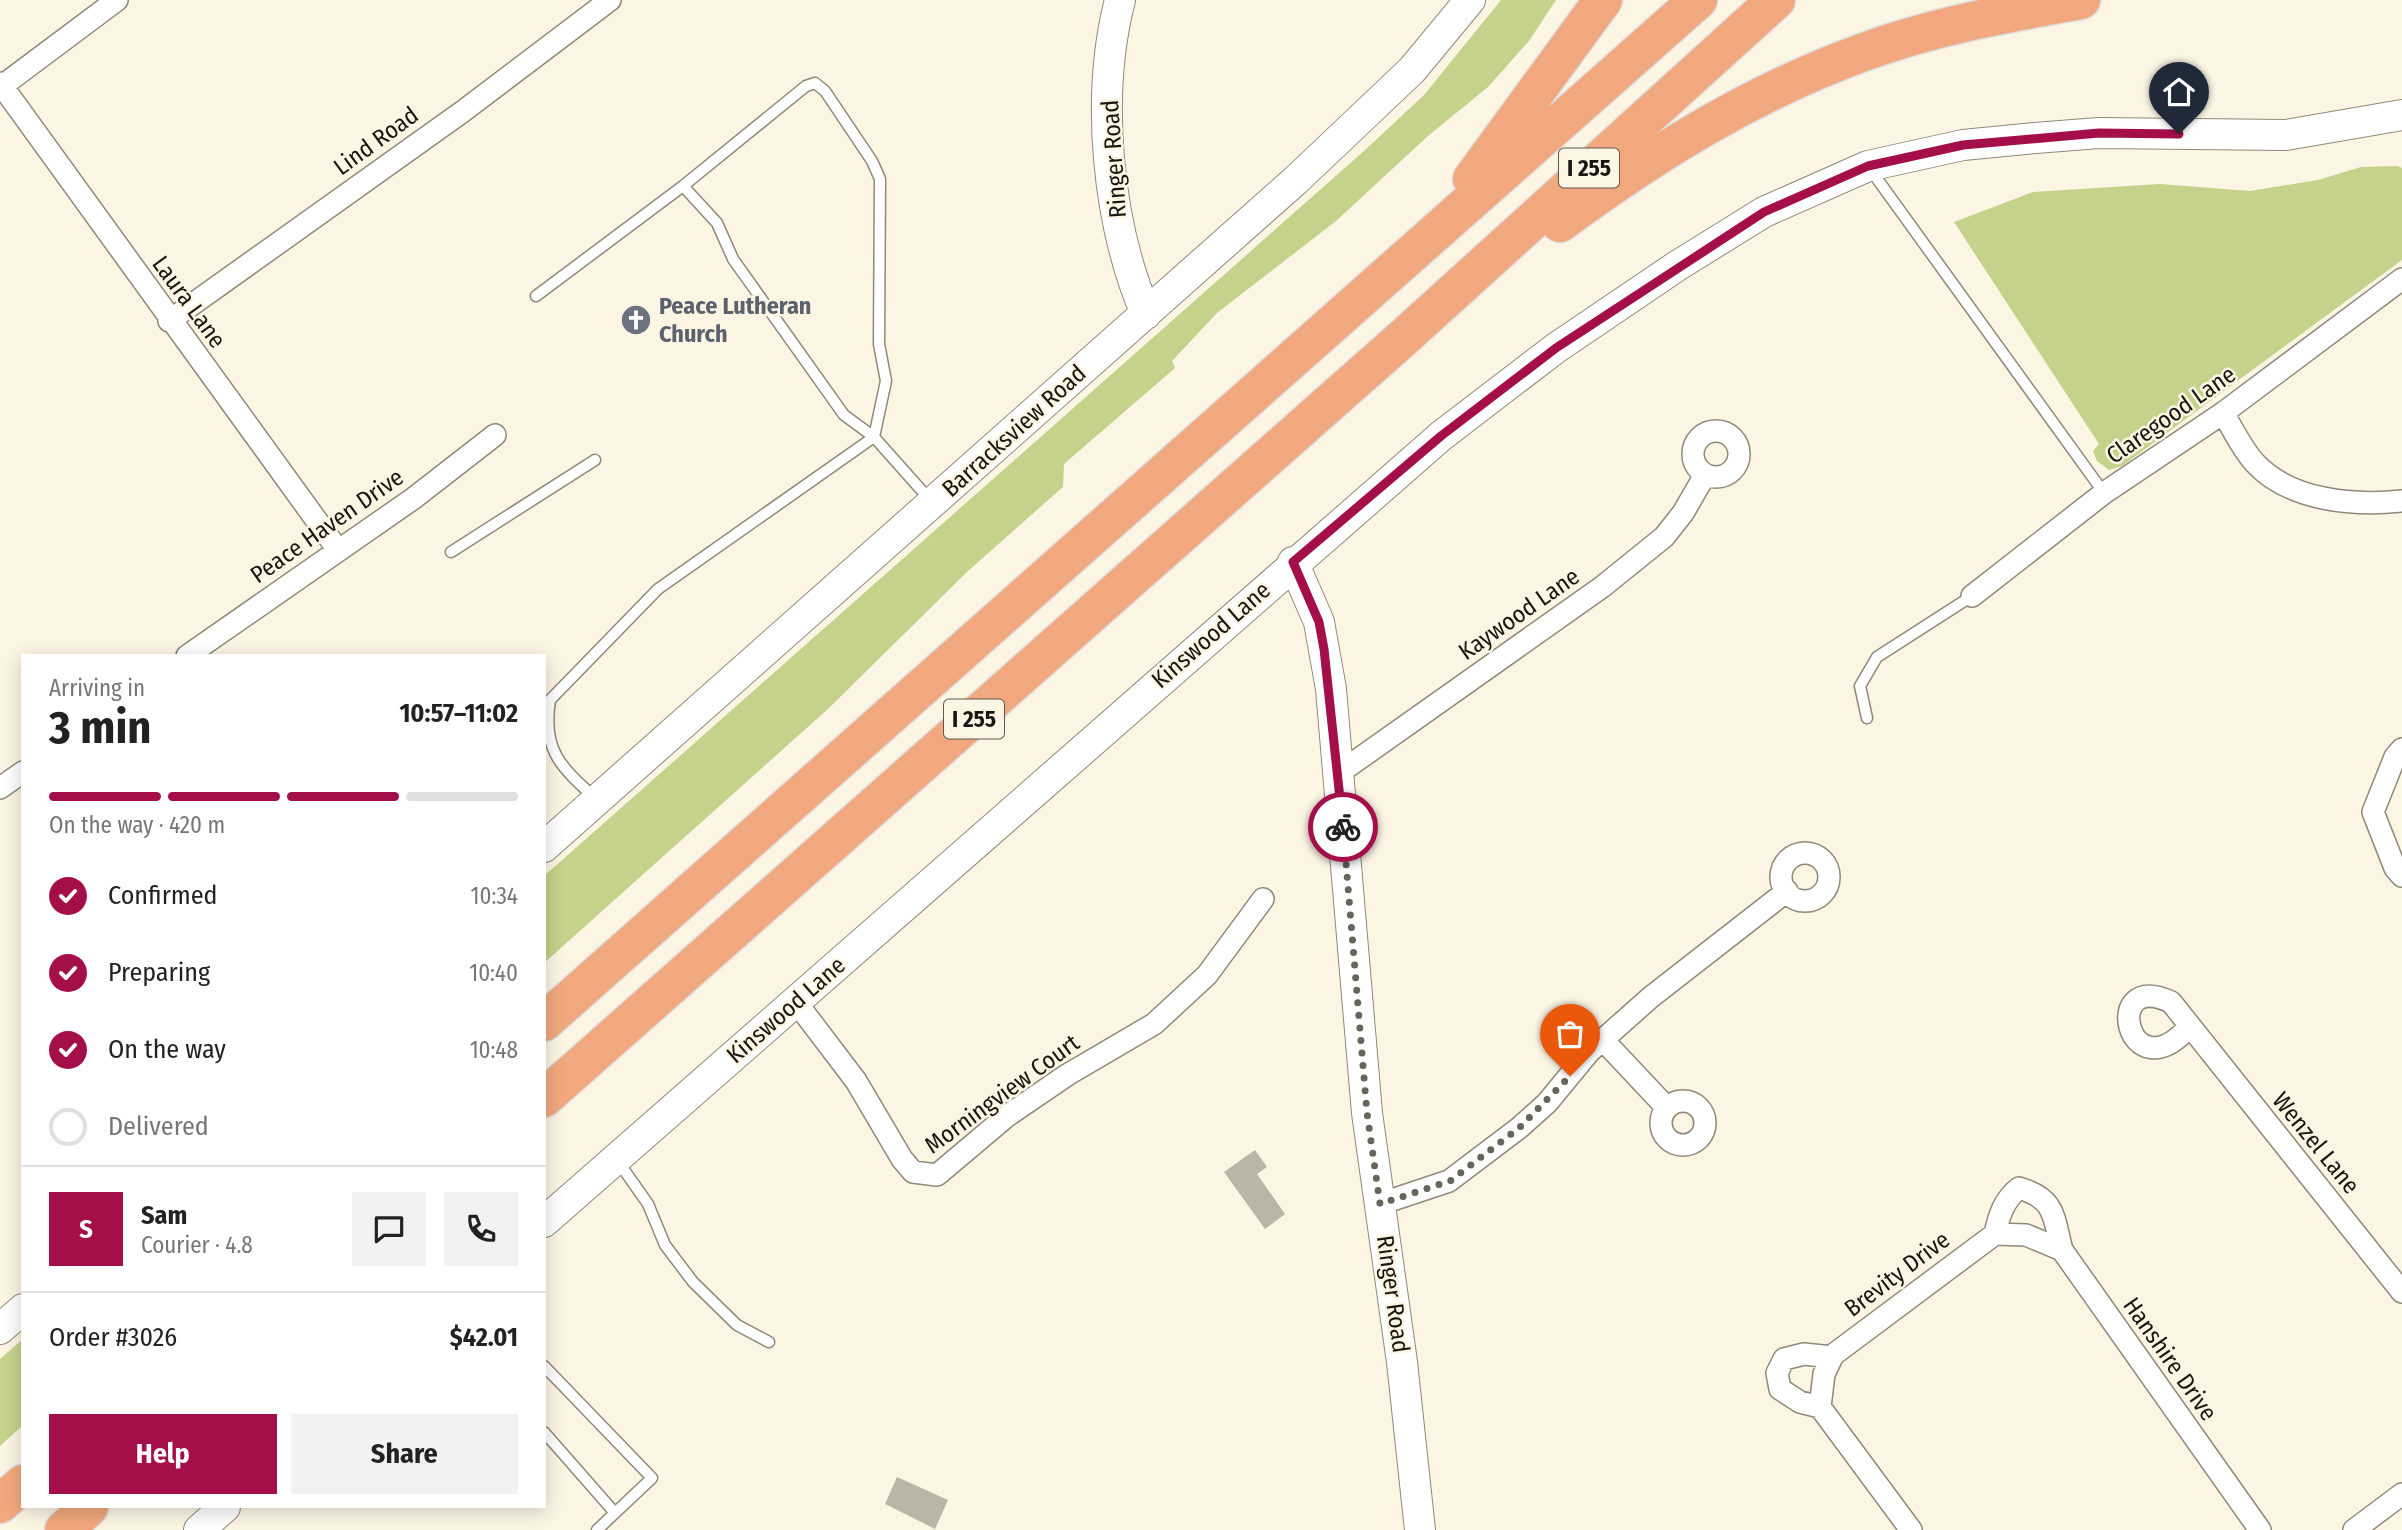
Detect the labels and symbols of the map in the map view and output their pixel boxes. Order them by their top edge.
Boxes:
pin [2149,62,2209,134]
street label: Ringer Road [1096,99,1132,219]
street label: Lind Road [328,101,424,181]
road number: I 255 [1559,148,1619,188]
street label: Laura Lane [146,251,232,353]
place label: Peace Lutheran Church [659,292,811,348]
church icon: Peace Lutheran Church [619,303,653,337]
street label: Barracksview Road [936,359,1092,503]
street label: Claregood Lane [2101,360,2241,470]
street label: Peace Haven Drive [245,463,409,589]
street label: Kaywood Lane [1453,562,1585,666]
street label: Kinswood Lane [1146,576,1276,694]
road number: I 255 [944,699,1004,738]
courier [1308,792,1378,862]
street label: Kinswood Lane [721,951,851,1069]
pin [1540,1004,1600,1076]
street label: Morningview Court [919,1029,1085,1159]
street label: Wenzel Lane [2267,1087,2365,1199]
street label: Brevity Drive [1839,1225,1955,1323]
street label: Ringer Road [1371,1233,1415,1355]
street label: Hanshire Drive [2117,1292,2223,1426]

